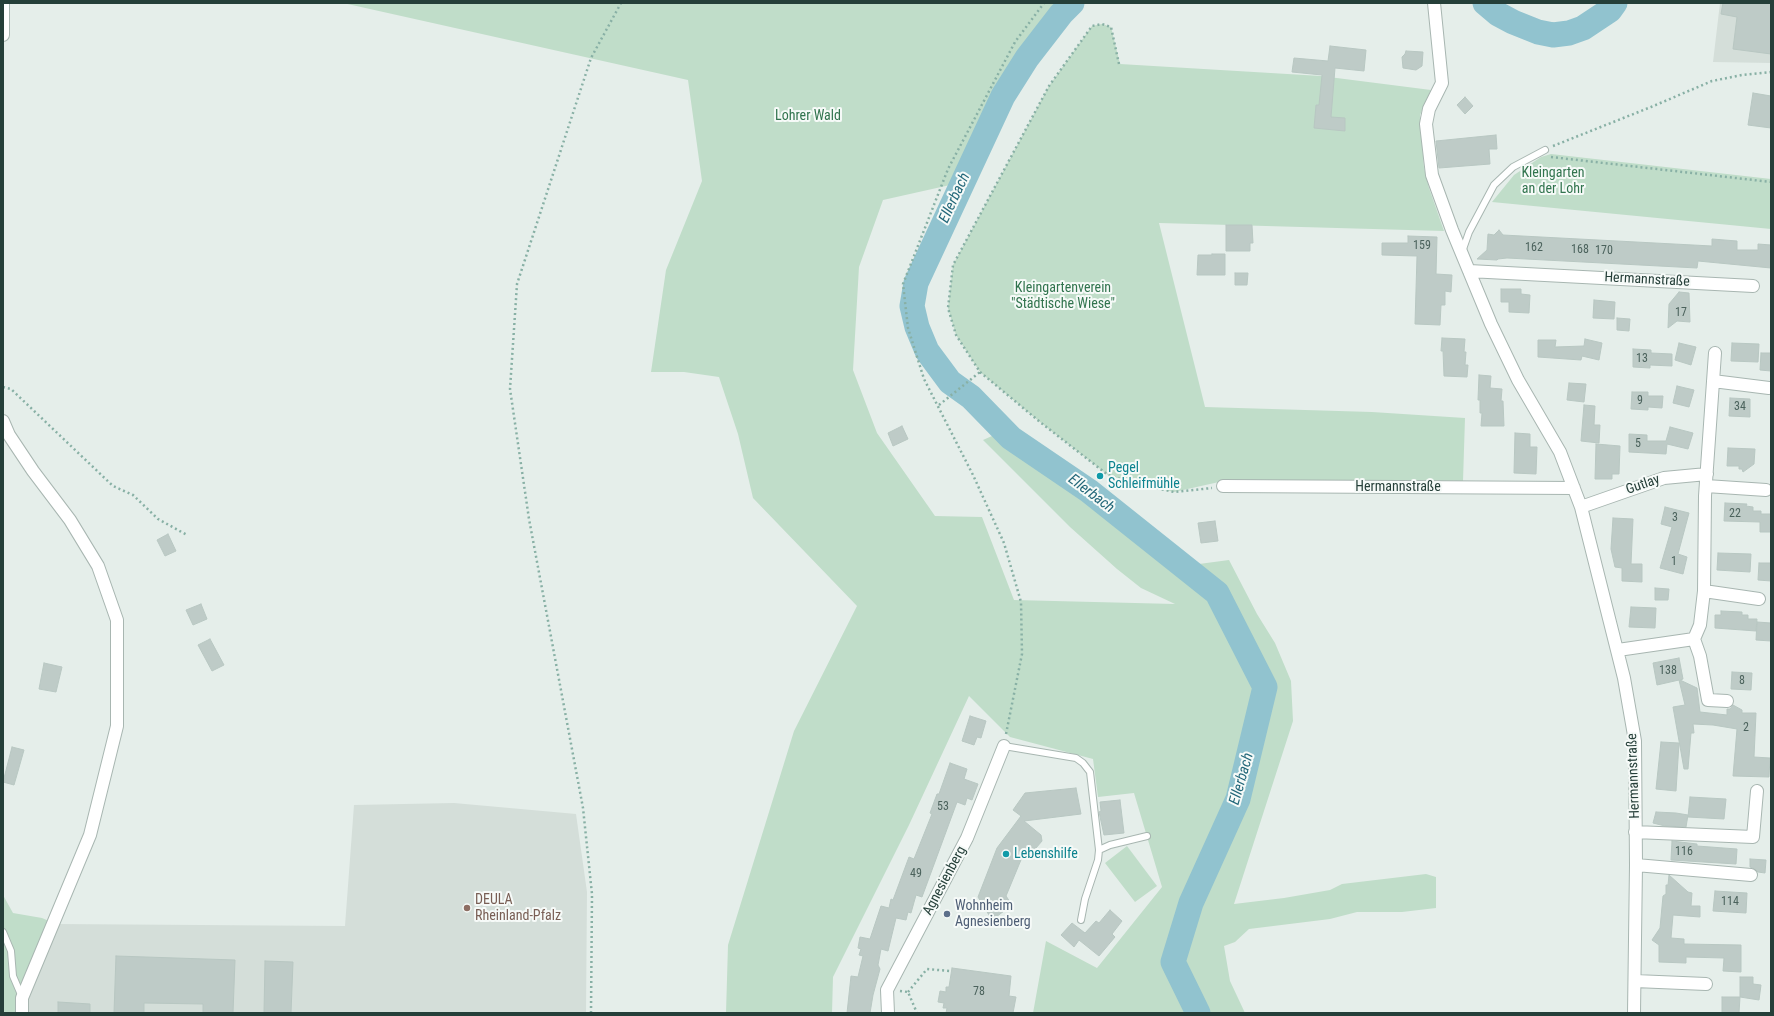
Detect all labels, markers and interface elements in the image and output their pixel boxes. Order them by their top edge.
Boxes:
park label: Lohrer Wald [775,108,841,124]
park label: Kleingarten an der Lohr [1521,165,1585,198]
water label: Ellerbach [936,170,974,226]
house number: 159 [1413,239,1431,253]
house number: 162 [1525,241,1543,255]
house number: 168 [1571,243,1589,257]
house number: 170 [1595,244,1613,258]
street label: Hermannstraße [1604,269,1690,291]
park label: Kleingartenverein "Städtische Wiese" [1011,280,1115,312]
house number: 17 [1675,306,1687,320]
house number: 13 [1636,352,1648,366]
house number: 9 [1637,394,1643,408]
house number: 34 [1734,400,1746,414]
house number: 5 [1635,437,1641,451]
place label: Pegel Schleifmühle [1108,460,1180,492]
water label: Ellerbach [1064,471,1118,517]
marker: Pegel Schleifmühle [1095,471,1105,481]
street label: Gutlay [1624,471,1662,499]
street label: Hermannstraße [1355,479,1441,495]
house number: 22 [1729,507,1741,521]
house number: 3 [1672,511,1678,525]
house number: 1 [1671,555,1677,569]
house number: 138 [1659,664,1677,678]
house number: 8 [1739,674,1745,688]
house number: 2 [1743,721,1749,735]
street label: Hermannstraße [1624,733,1644,819]
water label: Ellerbach [1226,751,1258,807]
house number: 53 [937,800,949,814]
street label: Agnesienberg [920,844,970,918]
house number: 116 [1675,845,1693,859]
place label: Lebenshilfe [1014,846,1078,862]
marker: Lebenshilfe [1001,849,1011,859]
house number: 49 [910,867,922,881]
place label: DEULA Rheinland-Pfalz [475,892,561,924]
house number: 114 [1721,895,1739,909]
place label: Wohnheim Agnesienberg [955,898,1031,930]
marker: DEULA Rheinland-Pfalz [462,903,472,913]
marker: Wohnheim Agnesienberg [942,909,952,919]
house number: 78 [973,985,985,999]

